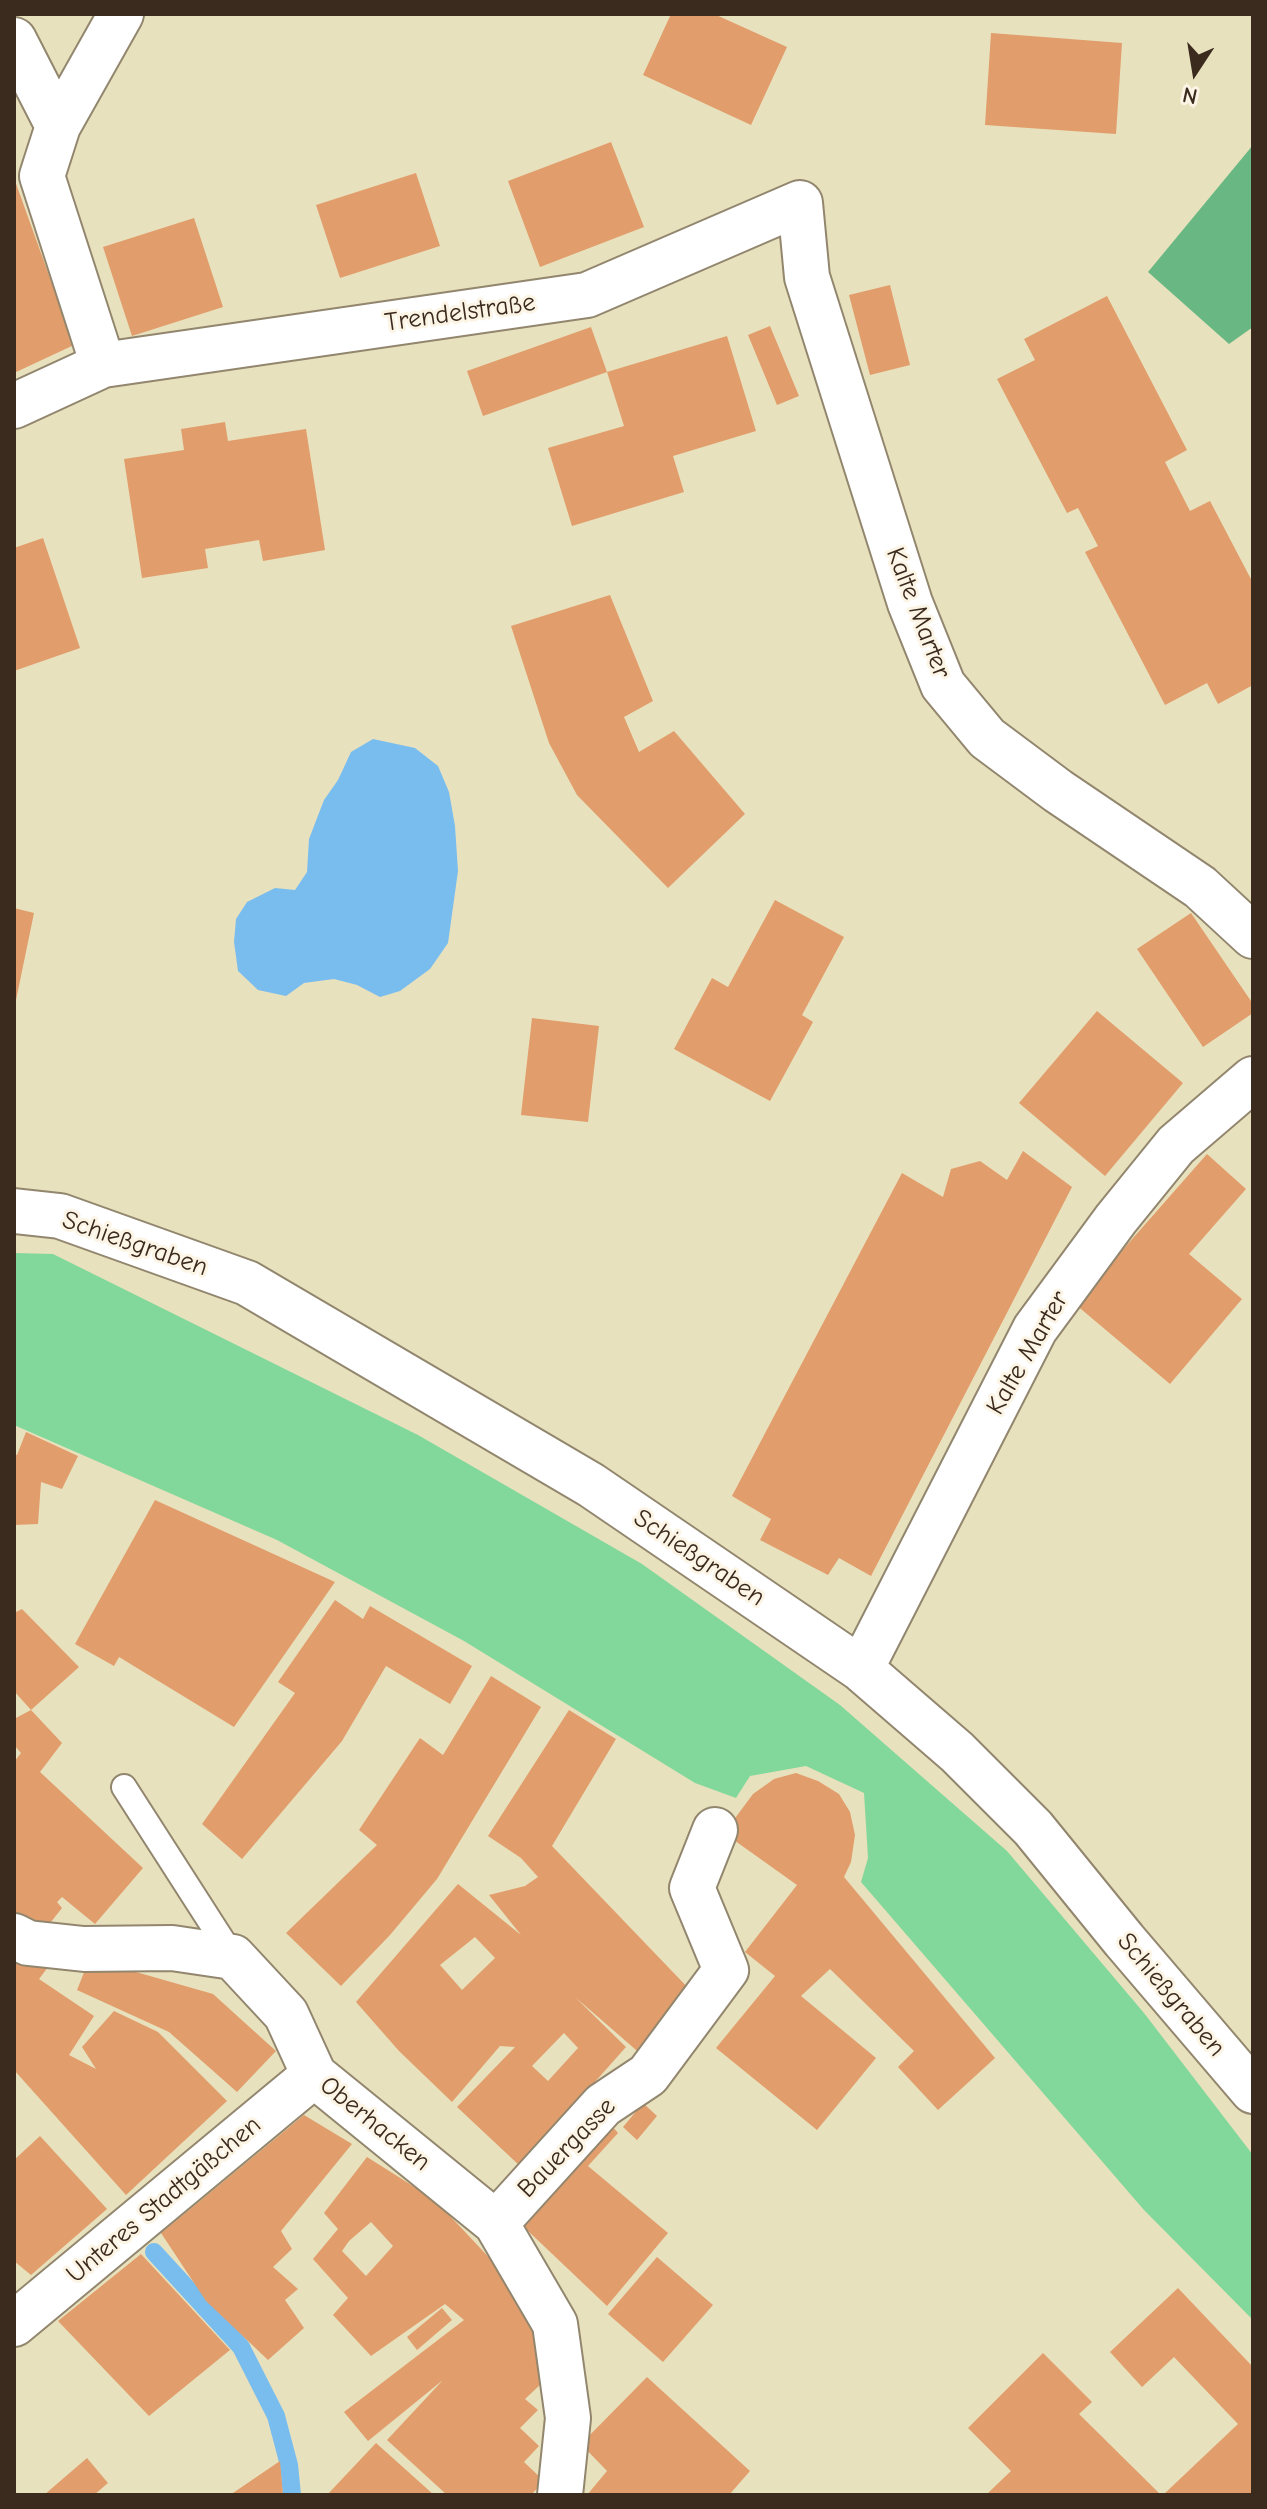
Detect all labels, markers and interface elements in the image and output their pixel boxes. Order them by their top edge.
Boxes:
north arrow [1155,32,1235,112]
text: N [1180,81,1200,110]
street label: Trendelstraße [383,287,537,339]
street label: Kalte Marter [879,543,957,683]
street label: Schießgraben [58,1205,212,1283]
street label: Kalte Marter [980,1286,1076,1420]
street label: Schießgraben [627,1503,771,1613]
street label: Schießgraben [1110,1927,1232,2063]
street label: Oberhacken [313,2070,437,2178]
street label: Bauergasse [512,2091,622,2205]
street label: Unteres Stadtgäßchen [60,2110,268,2290]

